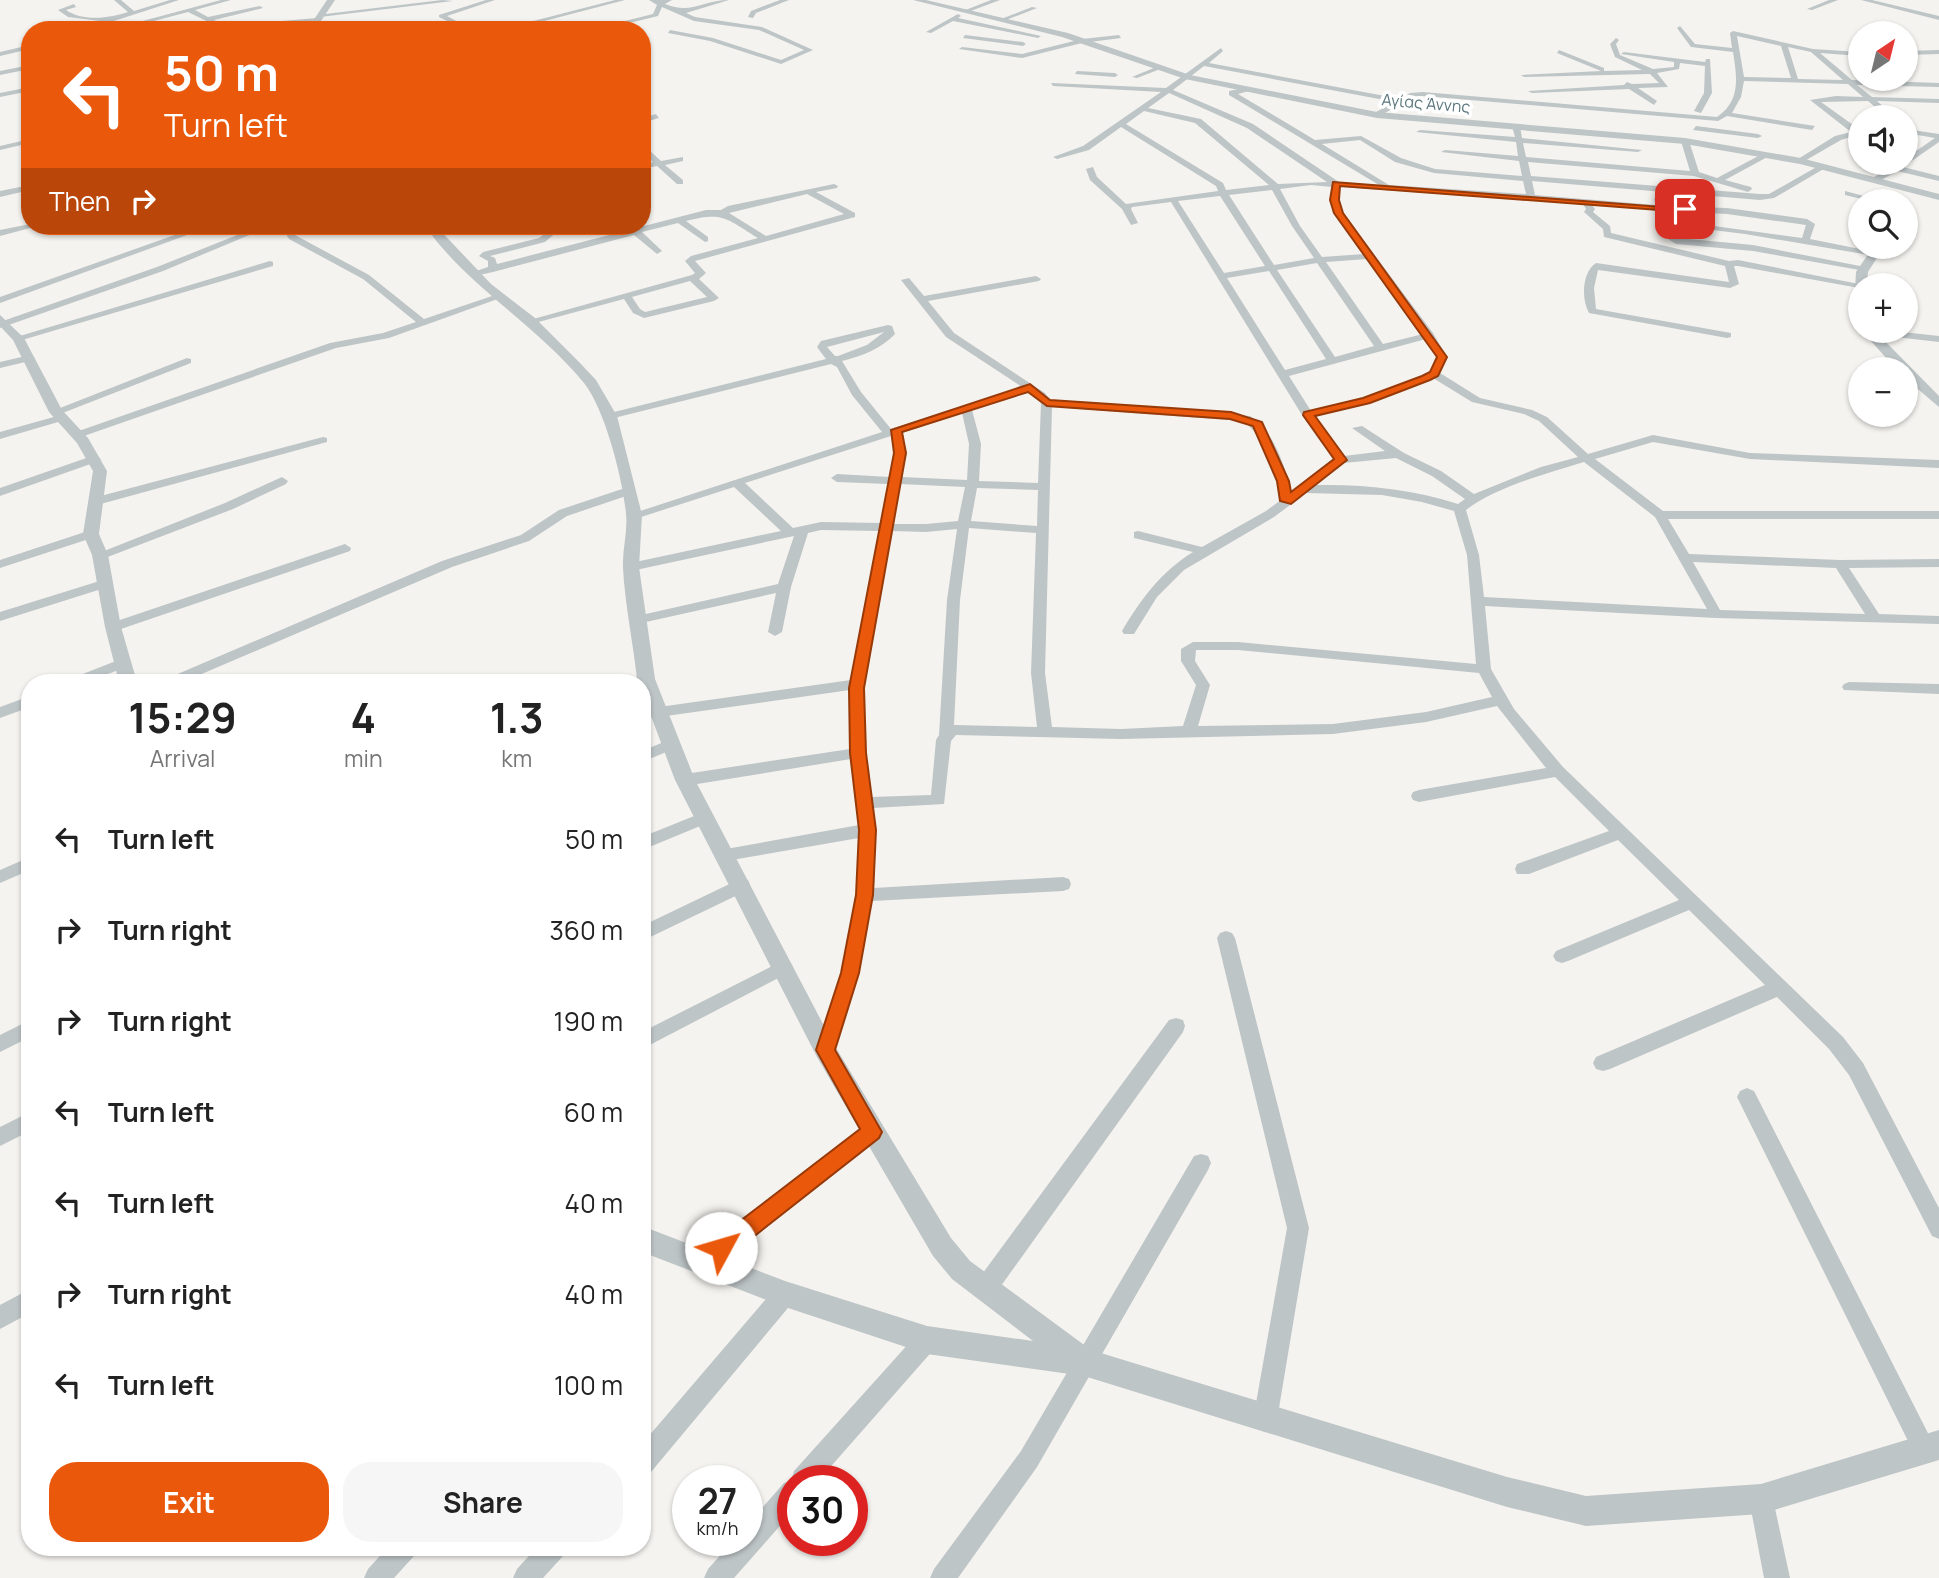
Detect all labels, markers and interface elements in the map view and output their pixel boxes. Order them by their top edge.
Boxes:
north arrow [1848,21,1918,91]
map controls [1848,21,1918,427]
text: 50 m [164,39,279,106]
icon: left [49,49,140,140]
street label: Αγίας Άννης [1381,88,1471,118]
text: Turn left [164,103,288,147]
button: sound [1848,105,1918,175]
pin [1655,179,1715,239]
icon: right [124,182,162,220]
text: Then [49,183,110,219]
button: search [1848,189,1918,259]
icon: arrive [1666,190,1704,228]
button: + [1848,273,1918,343]
button: − [1848,357,1918,427]
text: 15:29 [128,688,237,746]
text: 4 [351,688,376,746]
text: 1.3 [490,688,544,746]
text: Arrival [150,742,215,774]
text: min [344,742,383,774]
text: km [501,742,532,774]
icon: left [49,820,87,858]
text: Turn left [108,821,215,857]
text: 50 m [565,821,623,857]
icon: right [49,911,87,949]
text: Turn right [108,912,232,948]
text: 360 m [549,912,623,948]
icon: right [49,1002,87,1040]
text: Turn right [108,1003,232,1039]
text: 190 m [554,1003,623,1039]
icon: left [49,1093,87,1131]
text: Turn left [108,1094,215,1130]
text: 60 m [564,1094,623,1130]
icon: left [49,1184,87,1222]
text: Turn left [108,1185,215,1221]
text: 40 m [565,1185,623,1221]
position arrow [684,1211,758,1285]
icon: right [49,1275,87,1313]
text: Turn right [108,1276,232,1312]
text: 40 m [565,1276,623,1312]
icon: left [49,1366,87,1404]
text: Turn left [108,1367,215,1403]
text: 100 m [554,1367,623,1403]
button: Exit [49,1462,329,1542]
button: Share [343,1462,623,1542]
speed limit sign: 30 [777,1465,868,1556]
text: 27 [698,1477,737,1525]
text: km/h [697,1516,738,1540]

